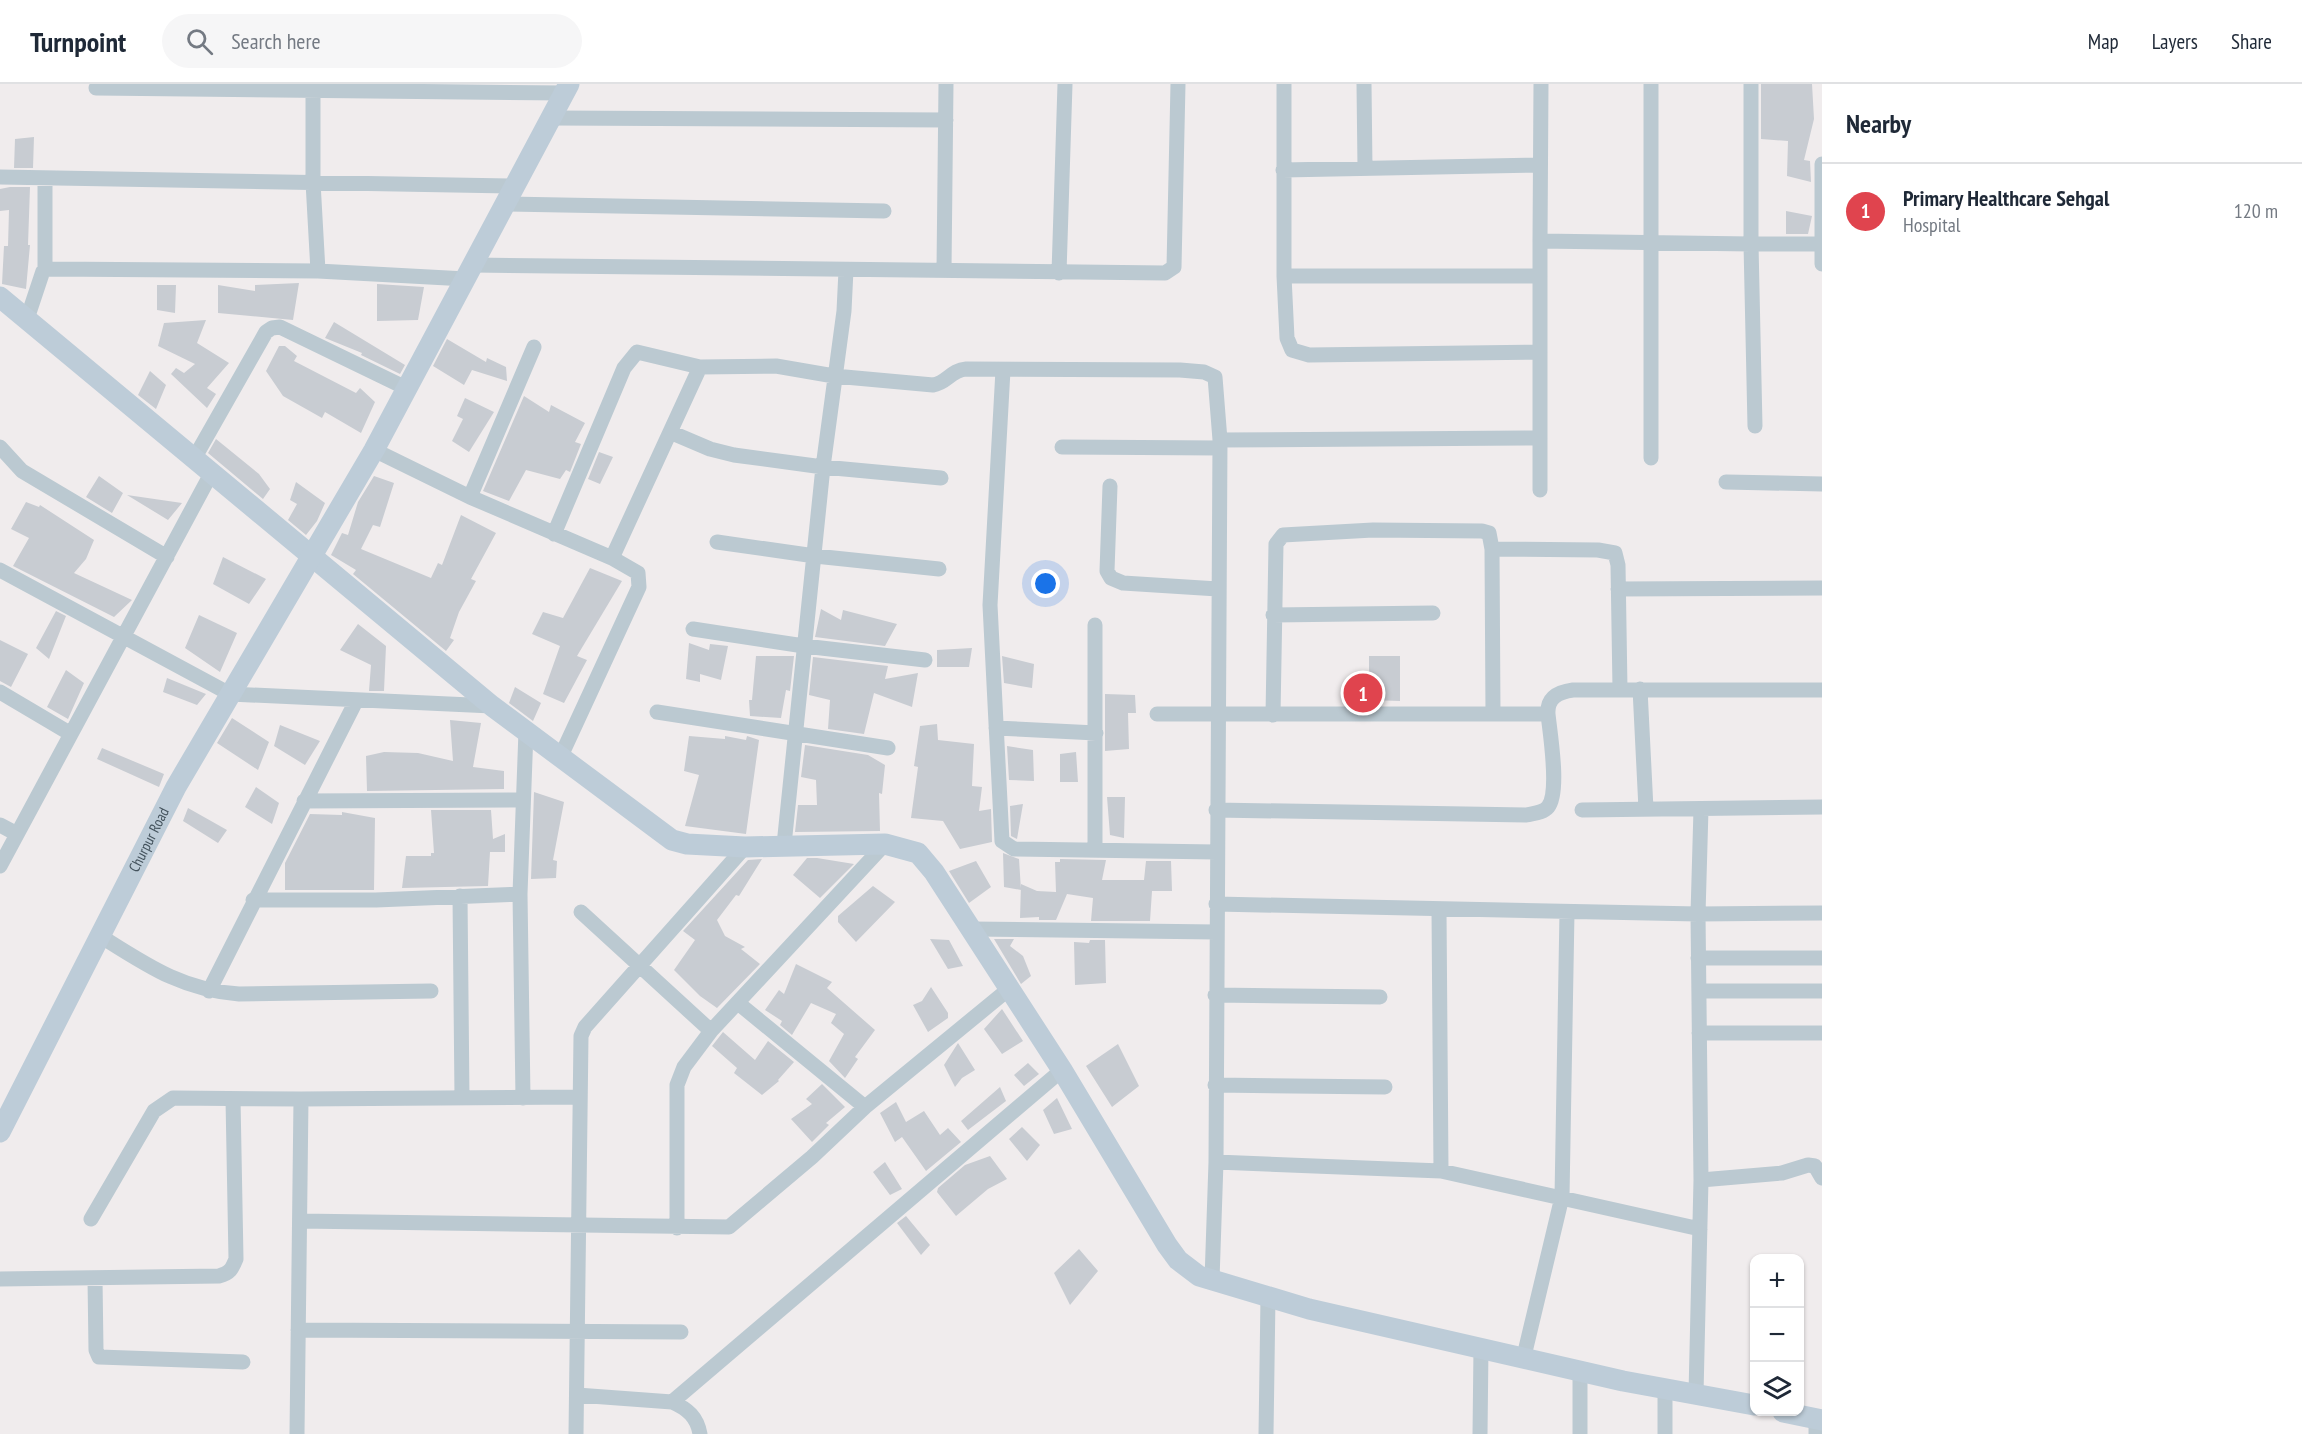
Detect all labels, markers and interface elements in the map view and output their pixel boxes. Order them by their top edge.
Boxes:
search box [162,14,582,68]
text: Turnpoint [30,23,126,60]
icon: search [183,25,216,58]
text: Search here [231,27,321,55]
text: Map [2088,28,2119,55]
text: Layers [2152,28,2198,55]
text: Share [2231,28,2272,55]
text: Nearby [1846,107,1911,140]
text: Primary Healthcare Sehgal [1903,184,2109,212]
text: 1 [1861,198,1870,224]
text: 120 m [2234,198,2278,224]
text: Hospital [1903,212,1960,238]
your location [1031,569,1060,598]
pin: 1 [1344,670,1382,716]
street label: Churpur Road [124,804,173,875]
map controls [1750,1254,1804,1416]
button: + [1750,1254,1804,1308]
button: − [1750,1308,1804,1362]
button: layers [1750,1362,1804,1416]

